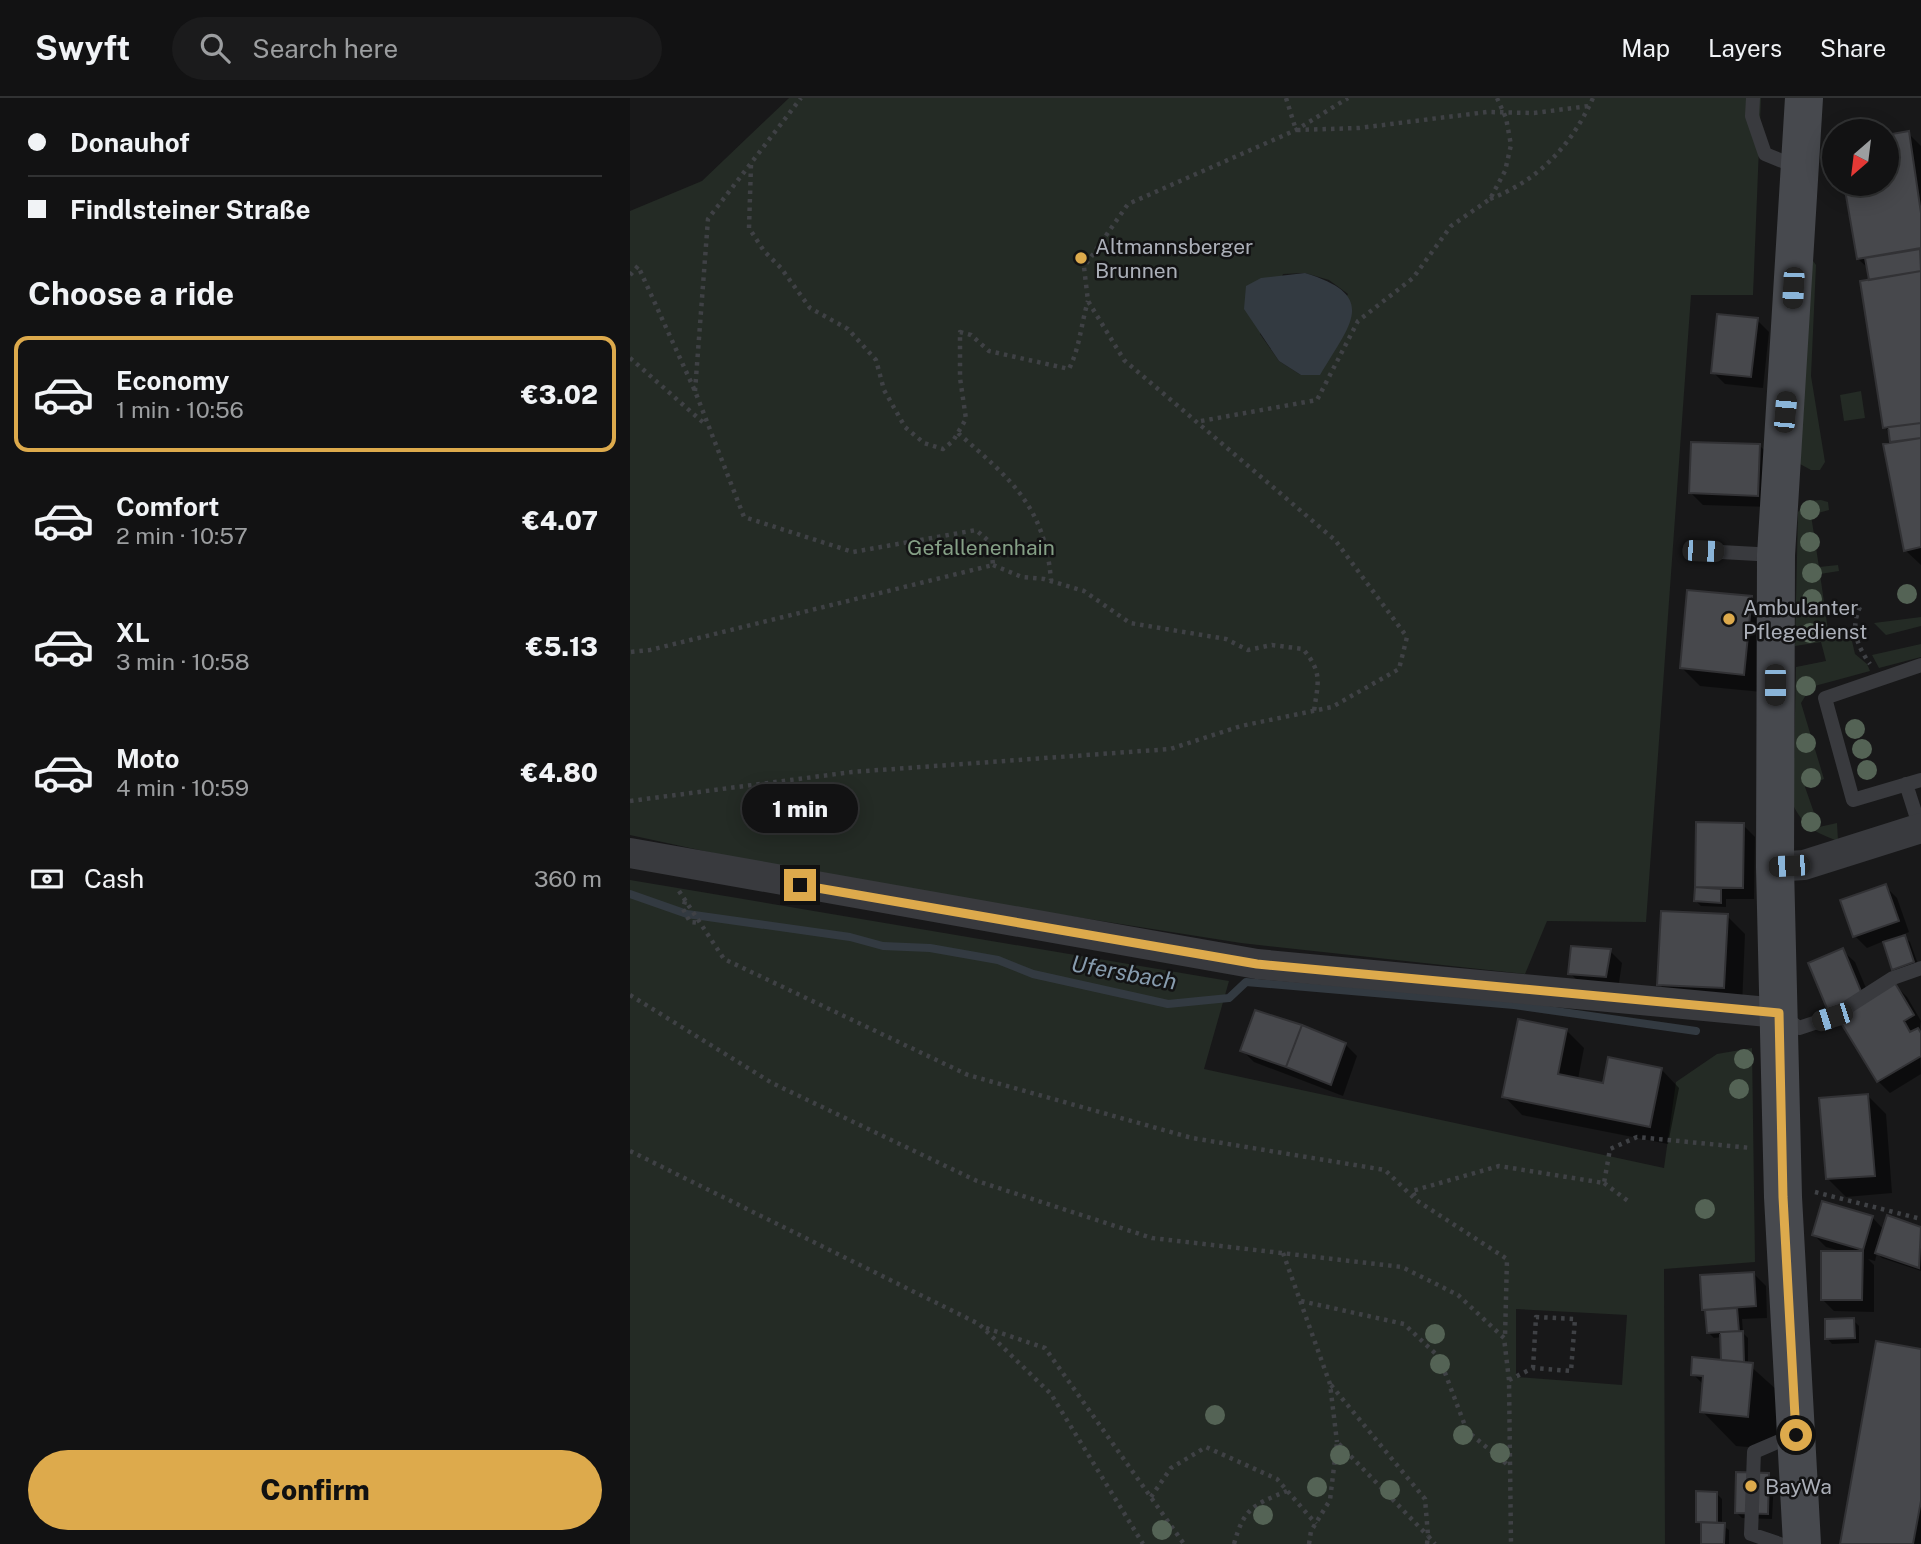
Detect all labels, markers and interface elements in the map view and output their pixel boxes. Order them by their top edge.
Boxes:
search box [172,17,662,80]
text: Swyft [35,29,130,67]
icon: search [196,29,234,67]
text: Search here [252,33,398,64]
text: Map [1621,34,1670,62]
text: Layers [1708,34,1782,62]
text: Share [1820,34,1886,62]
north arrow [1822,119,1899,196]
map controls [1822,119,1899,196]
text: Donauhof [70,127,190,158]
text: Findlsteiner Straße [70,194,311,225]
place label: Altmannsberger Brunnen [1095,234,1253,283]
marker: Altmannsberger Brunnen [1073,250,1089,266]
car [1782,266,1805,310]
text: Choose a ride [28,275,234,312]
icon: car [32,363,95,426]
text: Economy [116,365,229,396]
text: €3.02 [521,379,598,410]
car [1773,390,1798,434]
text: 1 min · 10:56 [116,396,244,423]
icon: car [32,489,95,552]
text: Comfort [116,491,219,522]
text: €4.07 [522,505,598,536]
text: 2 min · 10:57 [116,522,248,549]
park label: Gefallenenhain [907,535,1055,560]
car [1682,540,1725,562]
place label: Ambulanter Pflegedienst [1743,595,1867,644]
marker: Ambulanter Pflegedienst [1721,611,1737,627]
icon: car [32,615,95,678]
text: XL [116,617,150,648]
text: €5.13 [526,631,598,662]
text: 3 min · 10:58 [116,648,250,675]
car [1765,664,1786,706]
icon: car [32,741,95,804]
text: Moto [116,743,179,774]
text: €4.80 [521,757,598,788]
text: 4 min · 10:59 [116,774,249,801]
callout: 1 min [742,784,858,832]
text: 1 min [772,795,828,822]
car [1768,854,1811,878]
icon: cash [28,860,66,898]
text: Cash [84,863,144,894]
text: 360 m [534,865,602,892]
route end [784,869,816,901]
water label: Ufersbach [1069,949,1179,995]
car [1809,1001,1856,1033]
route start [1780,1419,1812,1451]
button: Confirm [28,1450,602,1530]
place label: BayWa [1765,1474,1832,1499]
marker: BayWa [1743,1478,1759,1494]

